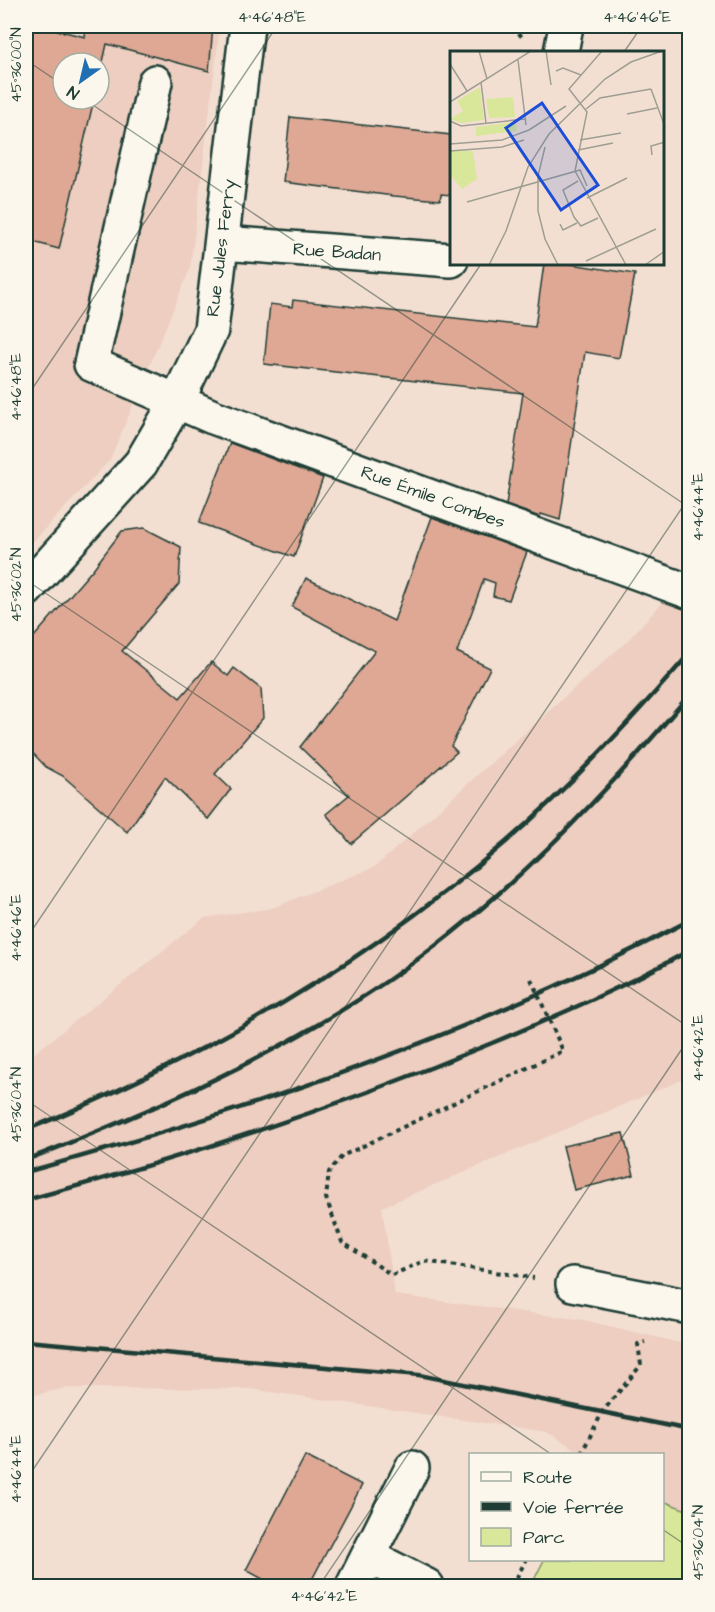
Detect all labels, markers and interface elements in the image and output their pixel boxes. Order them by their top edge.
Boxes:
text: 4°46'48"E [238,7,306,28]
text: 4°46'46"E [603,7,671,28]
text: 45°36'00"N [6,27,27,103]
north arrow [51,51,111,111]
inset map [450,51,664,266]
text: N [63,81,83,105]
street label: Rue Jules Ferry [200,178,243,318]
street label: Rue Badan [292,236,382,268]
text: 4°46'48"E [6,353,27,421]
street label: Rue Émile Combes [357,459,509,535]
text: 4°46'44"E [688,473,709,541]
text: 45°36'02"N [6,548,27,622]
text: 4°46'46"E [6,894,27,962]
text: 4°46'42"E [688,1015,709,1081]
text: 45°36'04"N [6,1067,27,1143]
text: 4°46'44"E [6,1435,27,1503]
legend [469,1453,664,1561]
text: Route [523,1465,572,1490]
text: Voie ferrée [523,1495,624,1520]
text: 45°36'04"N [688,1505,709,1581]
text: Parc [523,1525,565,1550]
text: 4°46'42"E [291,1586,358,1607]

